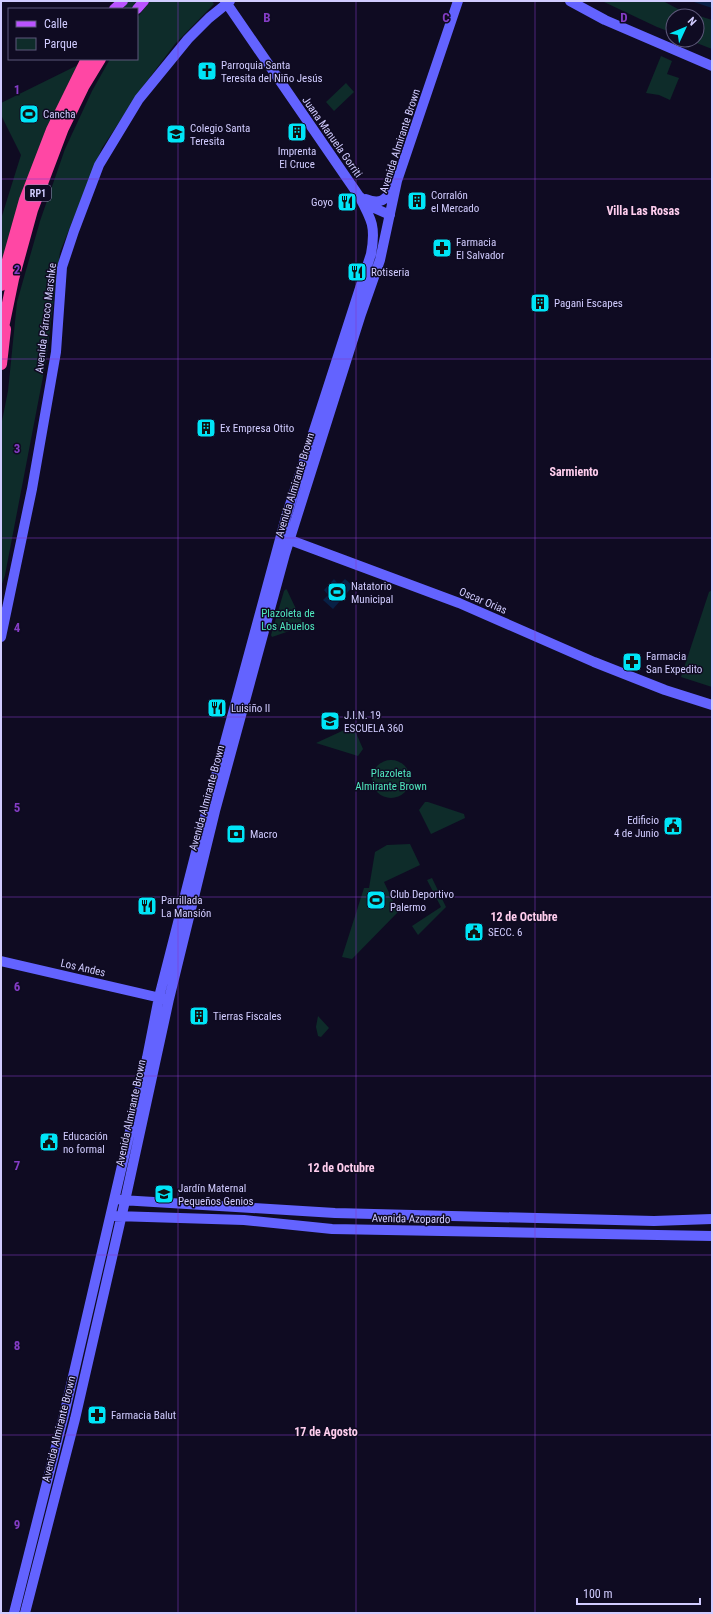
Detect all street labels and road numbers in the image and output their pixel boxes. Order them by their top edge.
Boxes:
street label: Avenida Almirante Brown [377,87,423,195]
street label: Juana Manuela Gorriti [299,94,365,180]
road number: RP1 [25,185,51,201]
street label: Avenida Párroco Marshke [33,262,59,374]
street label: Avenida Almirante Brown [273,431,317,539]
street label: Oscar Orias [457,585,509,617]
street label: Avenida Almirante Brown [187,744,227,852]
street label: Los Andes [59,957,107,979]
street label: Avenida Almirante Brown [113,1059,149,1167]
street label: Avenida Azopardo [372,1212,451,1226]
street label: Avenida Almirante Brown [40,1375,78,1483]

